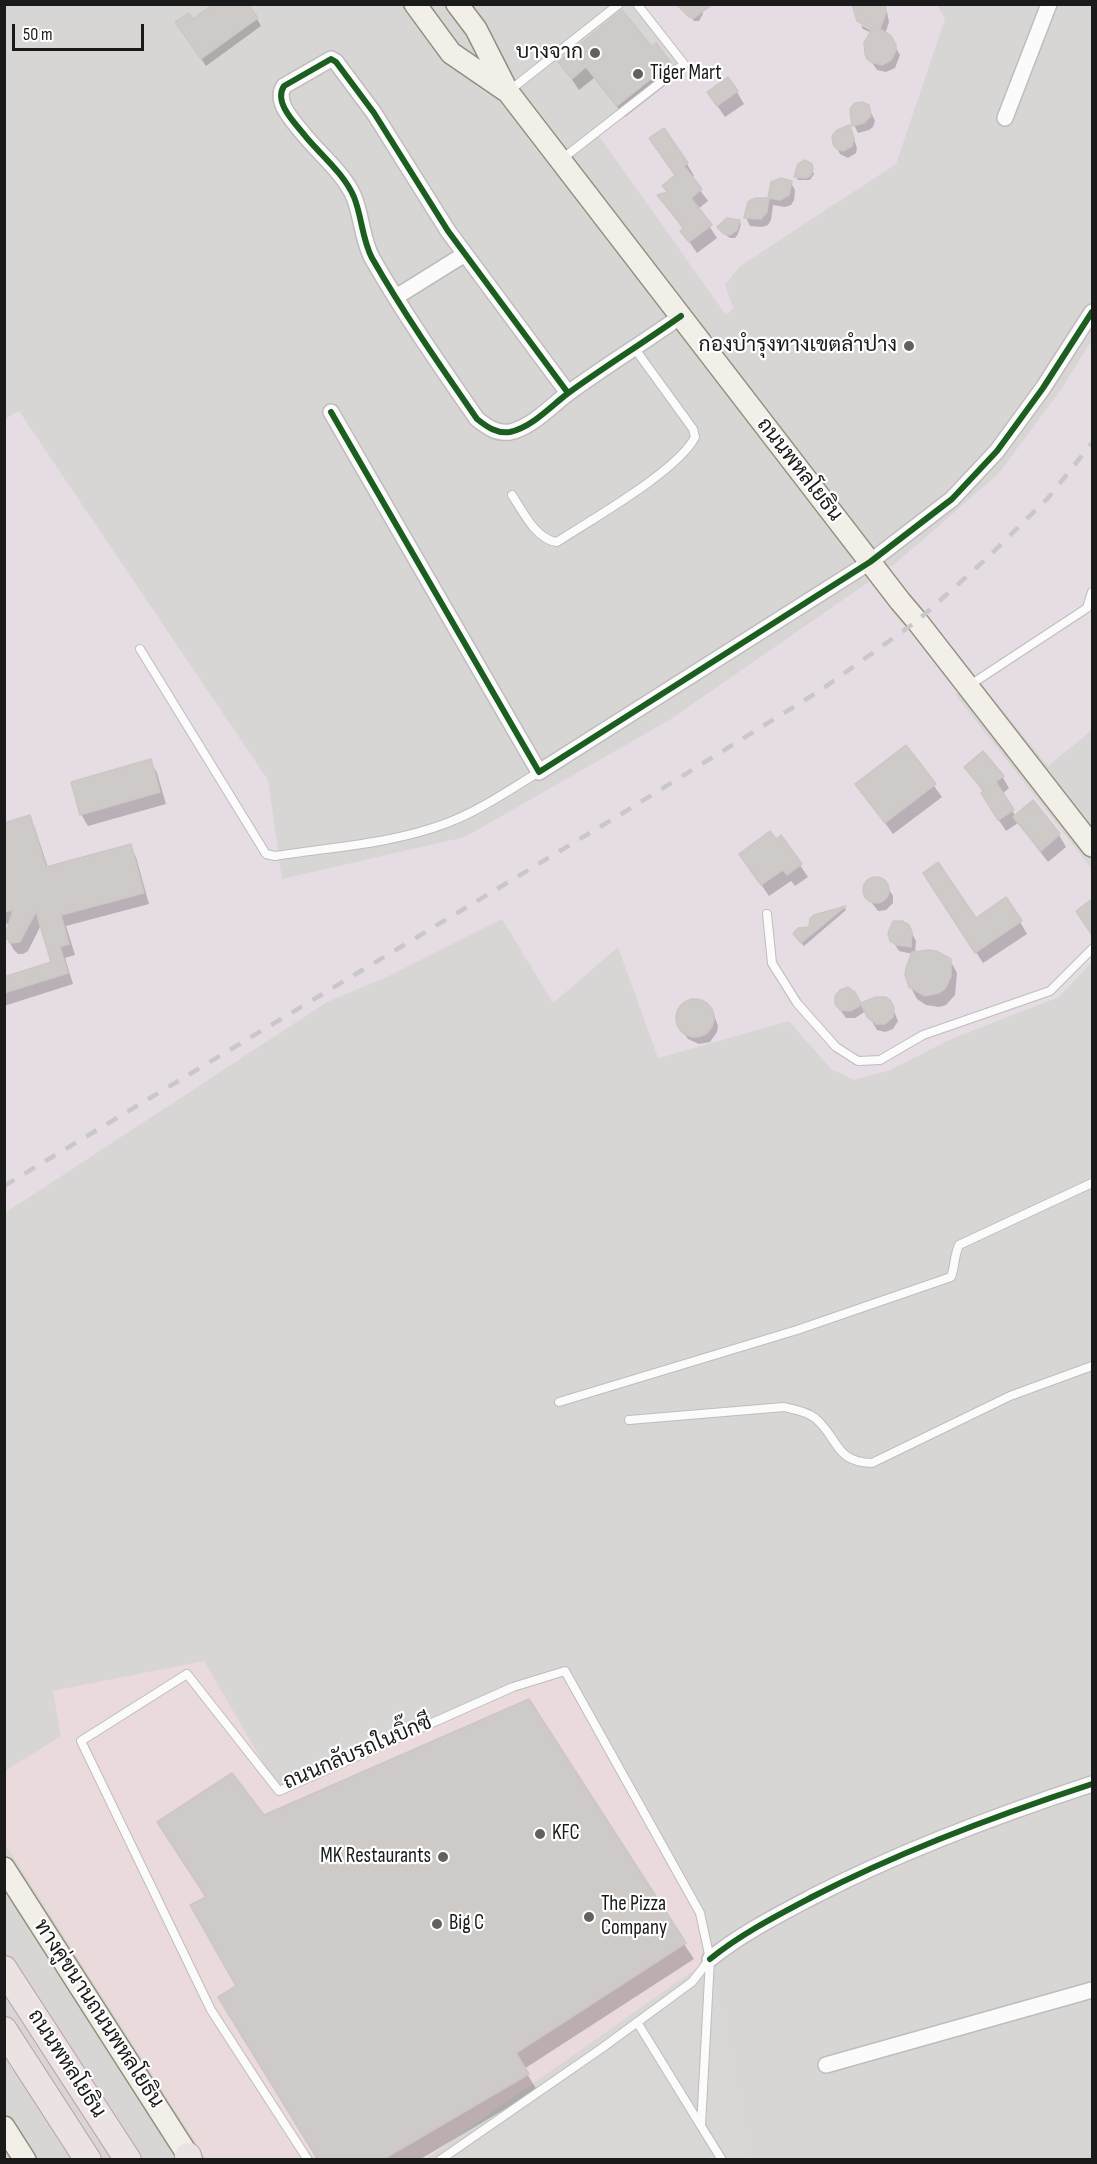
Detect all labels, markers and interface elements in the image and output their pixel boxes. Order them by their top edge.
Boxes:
scale bar [15,12,147,50]
text: 50 m [23,24,53,45]
place label: บางจาก [516,40,583,66]
marker: บางจาก [588,46,602,60]
place label: Tiger Mart [650,61,722,87]
marker: Tiger Mart [631,67,645,81]
place label: กองบำรุงทางเขตลำปาง [699,333,897,359]
marker: กองบำรุงทางเขตลำปาง [902,339,916,353]
street label: ถนนพหลโยธิน [751,413,847,527]
street label: ถนนกลับรถในบิ๊กซี [280,1710,436,1796]
place label: KFC [552,1821,580,1847]
marker: KFC [533,1827,547,1841]
place label: MK Restaurants [320,1844,431,1870]
marker: MK Restaurants [436,1850,450,1864]
place label: The Pizza Company [601,1892,667,1942]
marker: The Pizza Company [582,1910,596,1924]
place label: Big C [449,1911,484,1937]
street label: ทางคู่ขนานถนนพหลโยธิน [28,1915,168,2113]
marker: Big C [430,1917,444,1931]
street label: ถนนพหลโยธิน [22,2005,110,2123]

